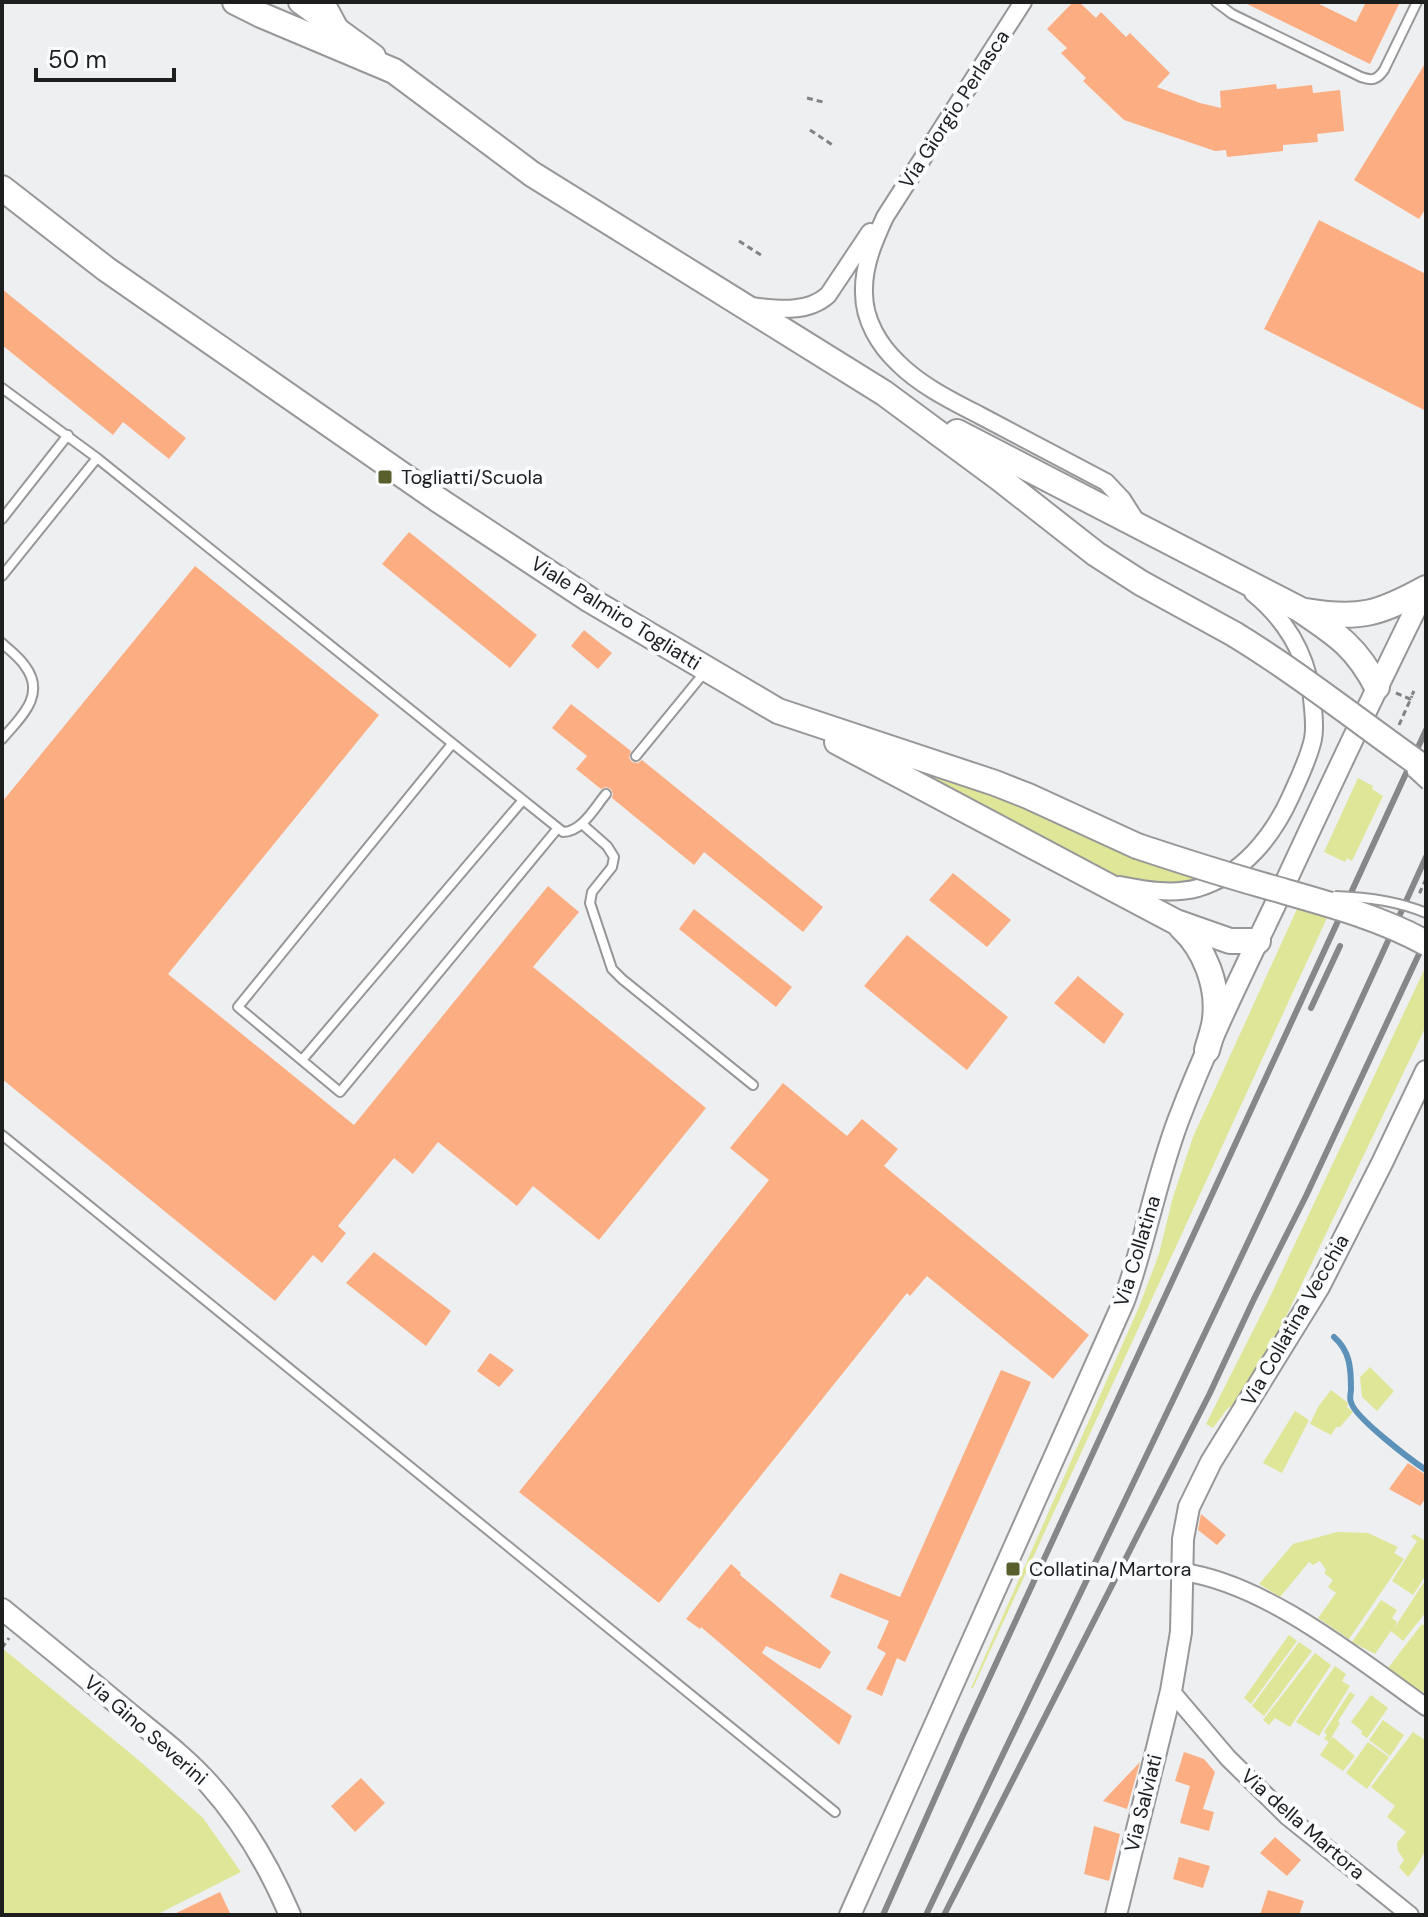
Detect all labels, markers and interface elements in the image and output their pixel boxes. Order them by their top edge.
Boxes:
street label: Via Giorgio Perlasca [893,25,1015,193]
scale bar [36,32,174,82]
text: 50 m [48,44,107,75]
place label: Togliatti/Scuola [401,464,543,490]
marker: Togliatti/Scuola [376,468,394,486]
street label: Viale Palmiro Togliatti [526,550,706,676]
street label: Via Collatina [1108,1192,1166,1310]
street label: Via Collatina Vecchia [1235,1230,1355,1410]
place label: Collatina/Martora [1029,1556,1192,1582]
marker: Collatina/Martora [1004,1560,1022,1578]
street label: Via Gino Severini [79,1669,213,1791]
street label: Via Salviati [1118,1751,1168,1855]
street label: Via della Martora [1236,1763,1370,1885]

